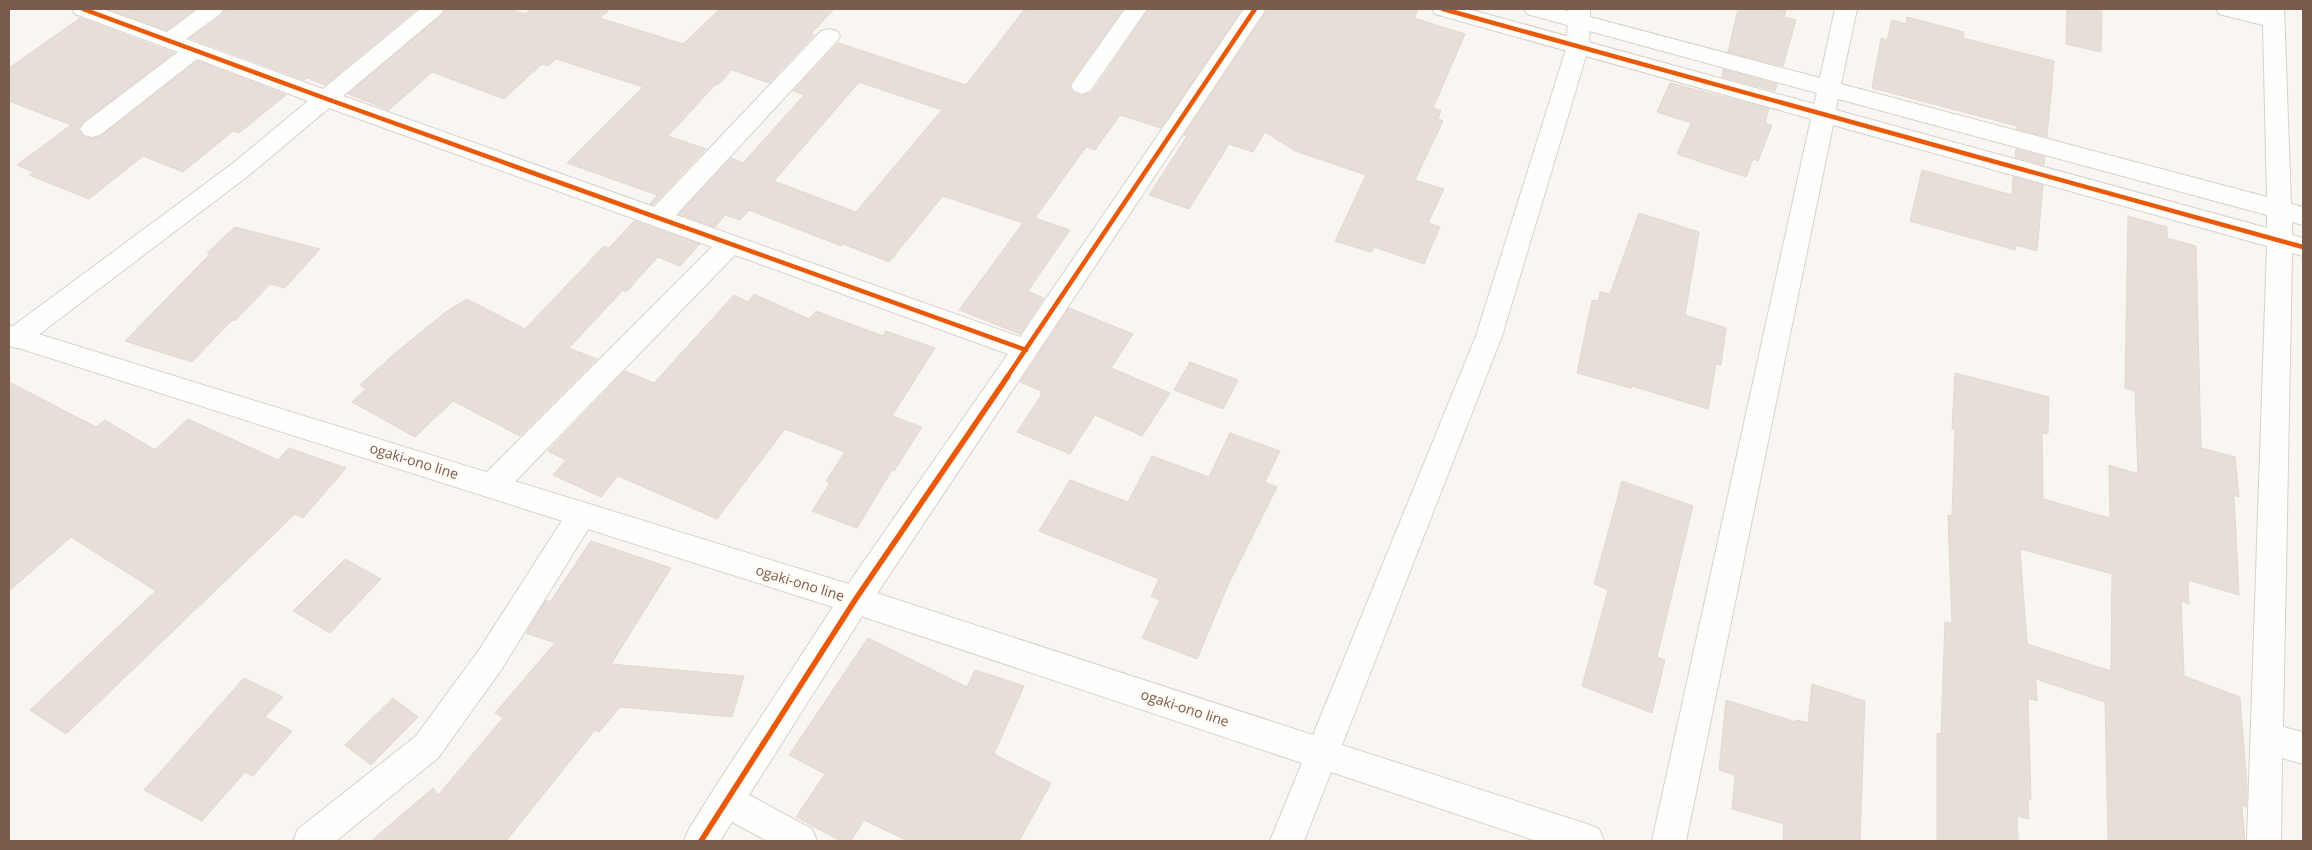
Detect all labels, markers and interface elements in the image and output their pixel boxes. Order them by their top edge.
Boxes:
street label: ogaki-ono line [367,438,461,483]
street label: ogaki-ono line [753,560,847,605]
street label: ogaki-ono line [1139,684,1232,731]

